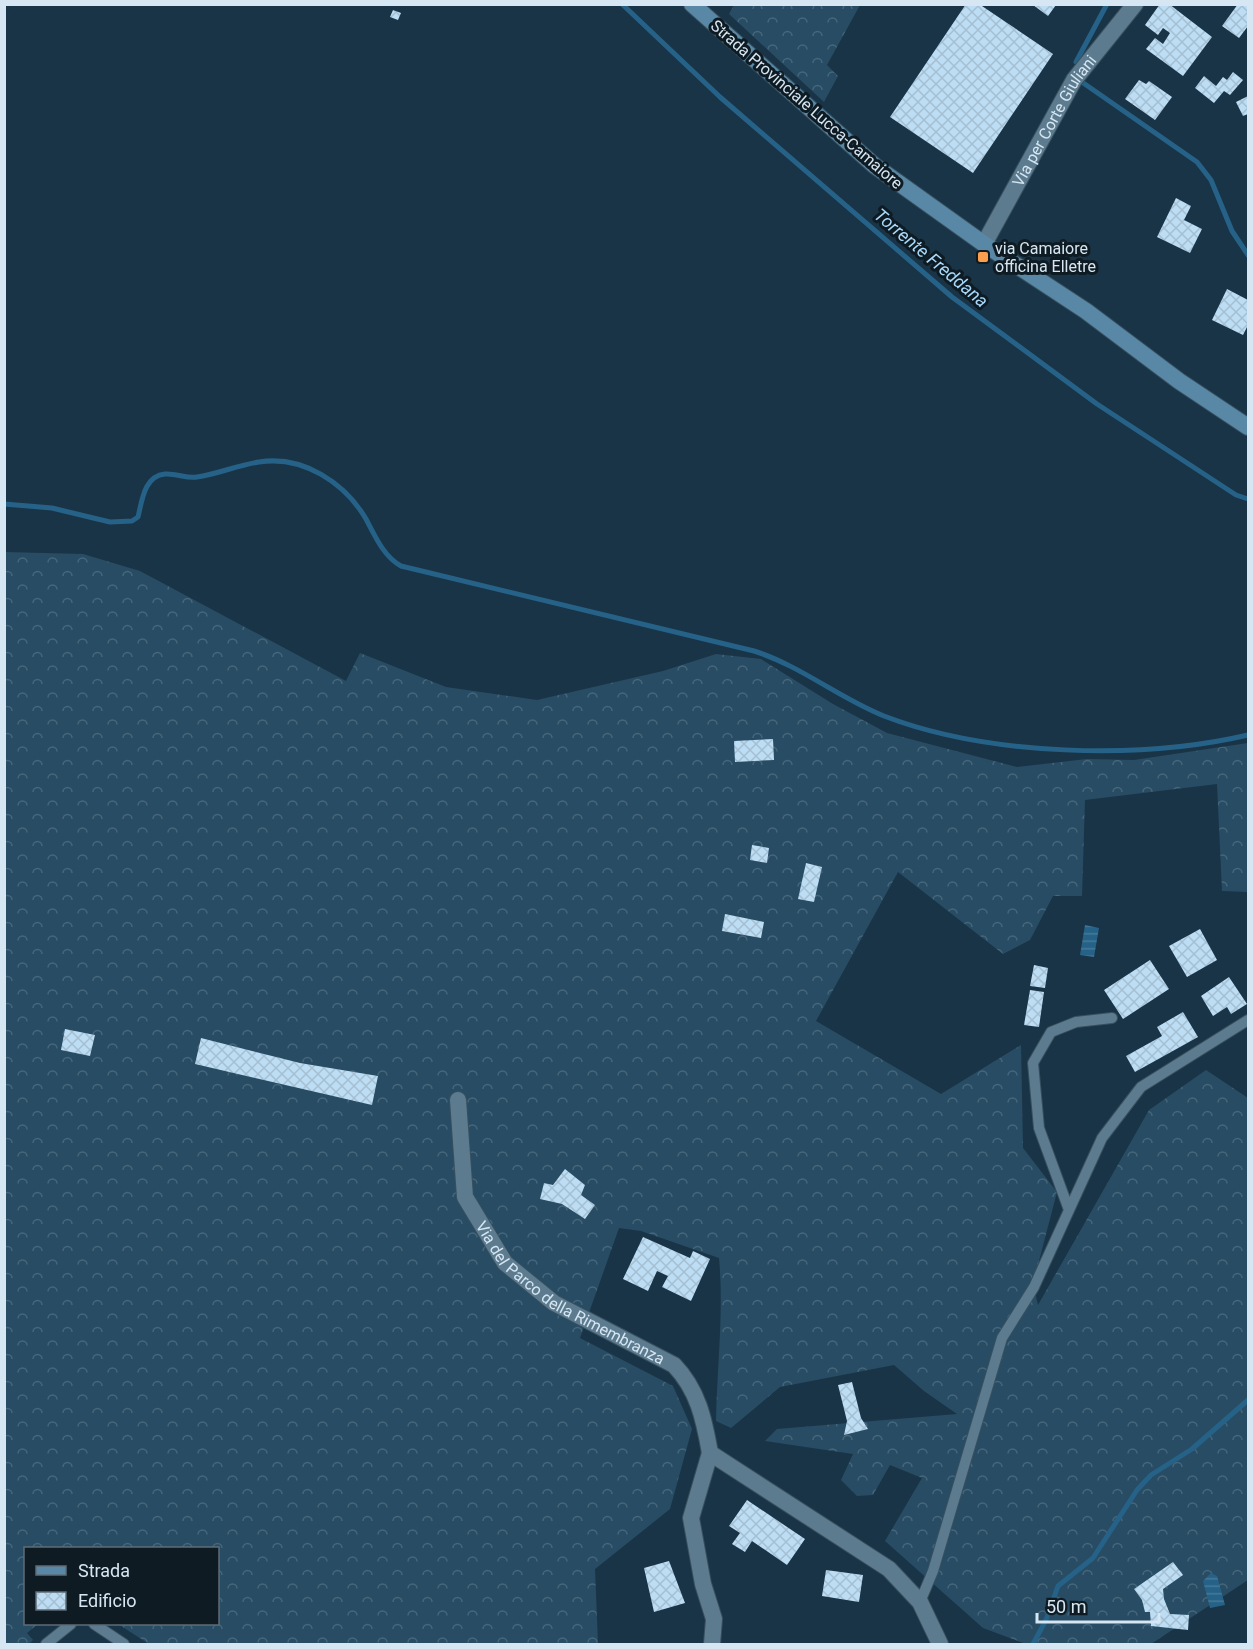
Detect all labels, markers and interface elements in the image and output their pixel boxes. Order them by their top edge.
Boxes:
street label: Strada Provinciale Lucca-Camaiore [707,16,906,193]
street label: Via per Corte Giuliani [1008,51,1100,190]
water label: Torrente Freddana [870,204,993,311]
place label: via Camaiore officina Elletre [995,239,1096,276]
marker: via Camaiore officina Elletre [976,250,990,264]
street label: Via del Parco della Rimembranza [472,1218,668,1369]
legend [24,1547,219,1625]
text: Strada [78,1560,130,1581]
scale bar [1037,1586,1158,1624]
text: Edificio [78,1590,137,1611]
text: 50 m [1046,1596,1086,1617]

